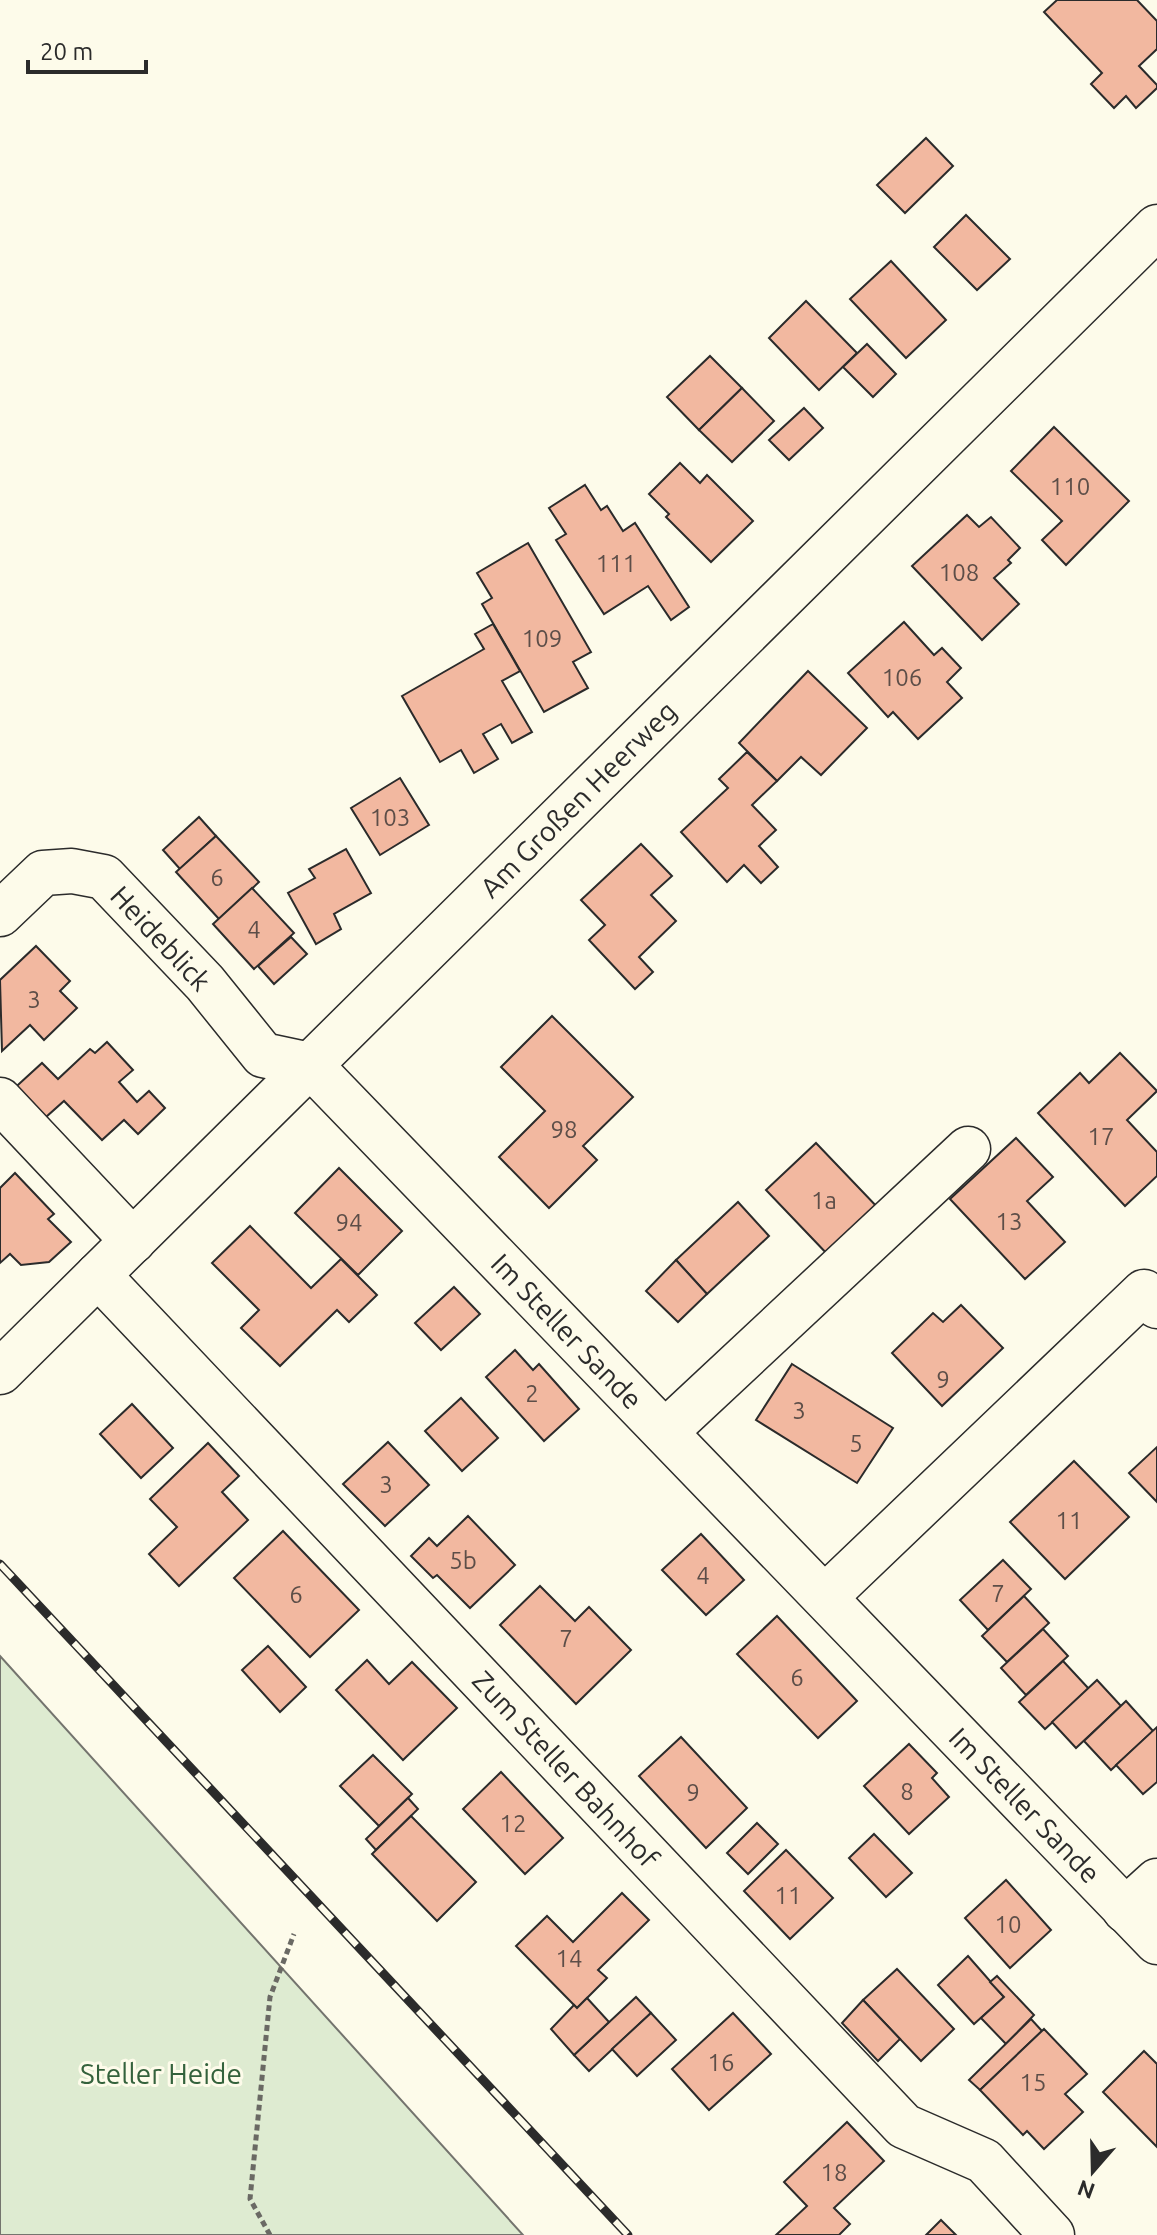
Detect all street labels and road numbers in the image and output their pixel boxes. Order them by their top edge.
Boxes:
street label: Am Großen Heerweg [474,695,682,903]
street label: Heideblick [105,879,217,997]
street label: Im Steller Sande [485,1247,649,1415]
street label: Zum Steller Bahnhof [467,1664,665,1874]
street label: Im Steller Sande [943,1721,1107,1889]

